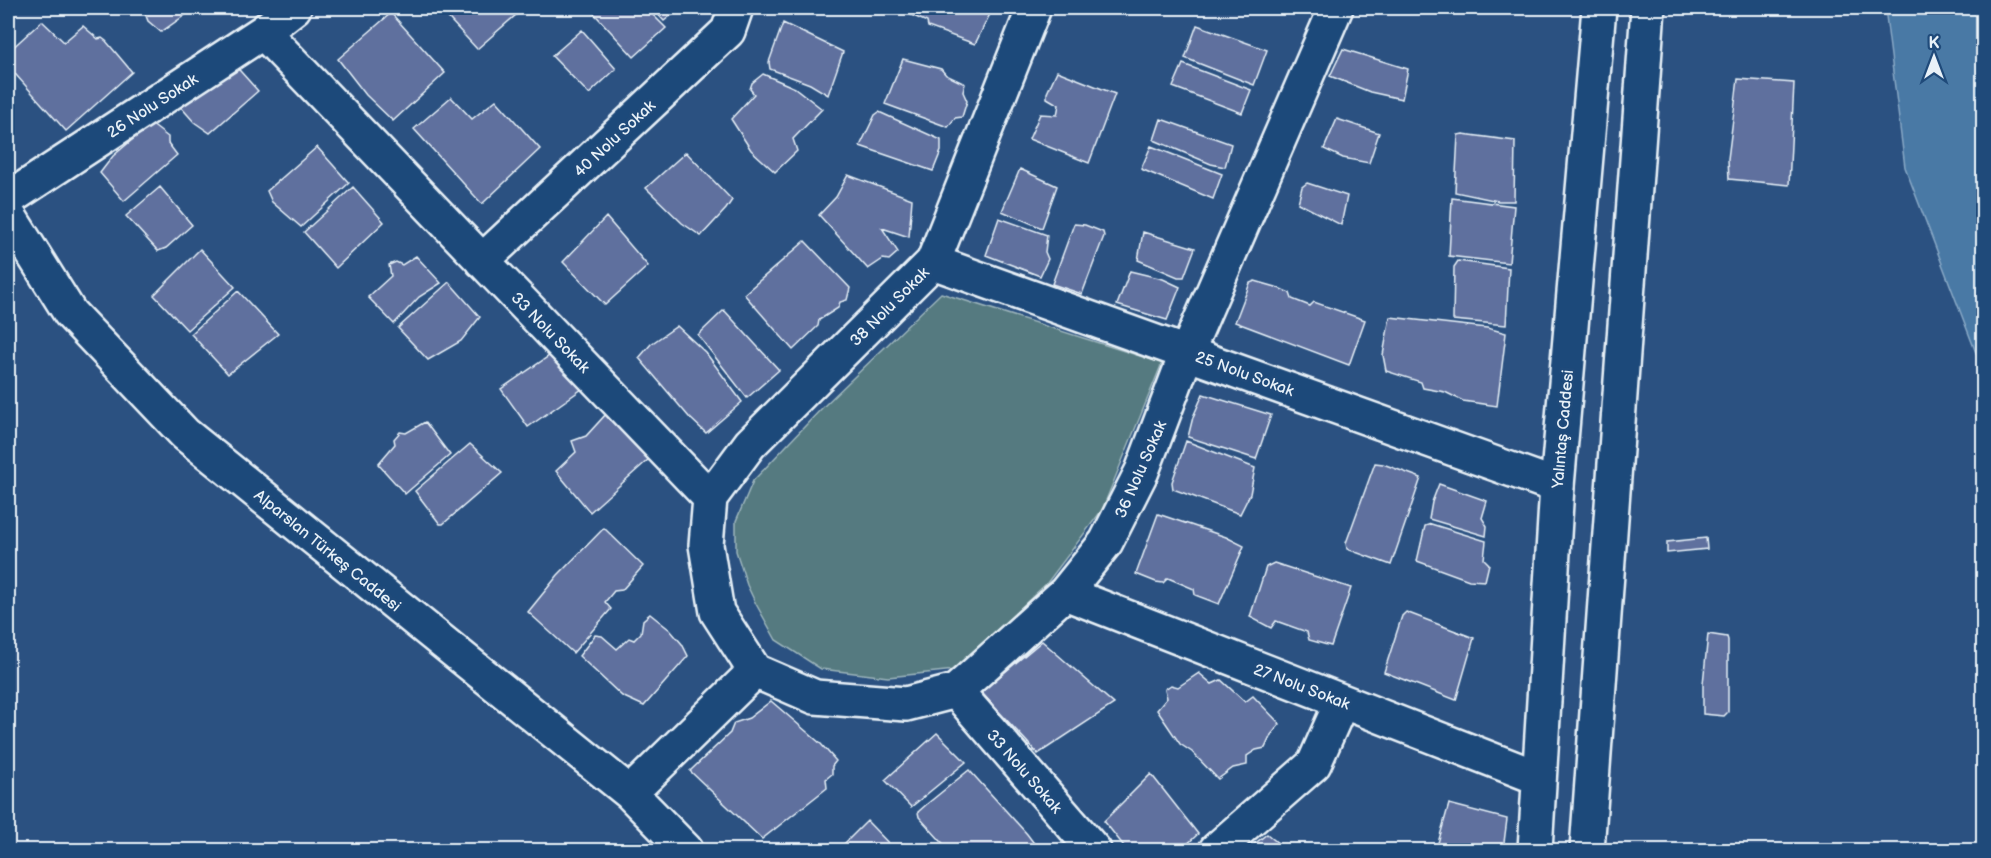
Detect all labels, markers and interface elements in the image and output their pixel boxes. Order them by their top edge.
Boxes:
north arrow [1904,27,1964,87]
text: K [1929,34,1940,53]
street label: 26 Nolu Sokak [104,70,202,143]
street label: 40 Nolu Sokak [570,96,660,182]
street label: 38 Nolu Sokak [846,263,934,351]
street label: 33 Nolu Sokak [507,289,593,377]
street label: 25 Nolu Sokak [1192,348,1297,401]
street label: Yalıntaş Caddesi [1549,369,1578,490]
street label: 36 Nolu Sokak [1111,418,1171,521]
street label: Alparslan Türkeş Caddesi [250,486,404,616]
street label: 27 Nolu Sokak [1251,660,1352,715]
street label: 33 Nolu Sokak [982,726,1066,818]

